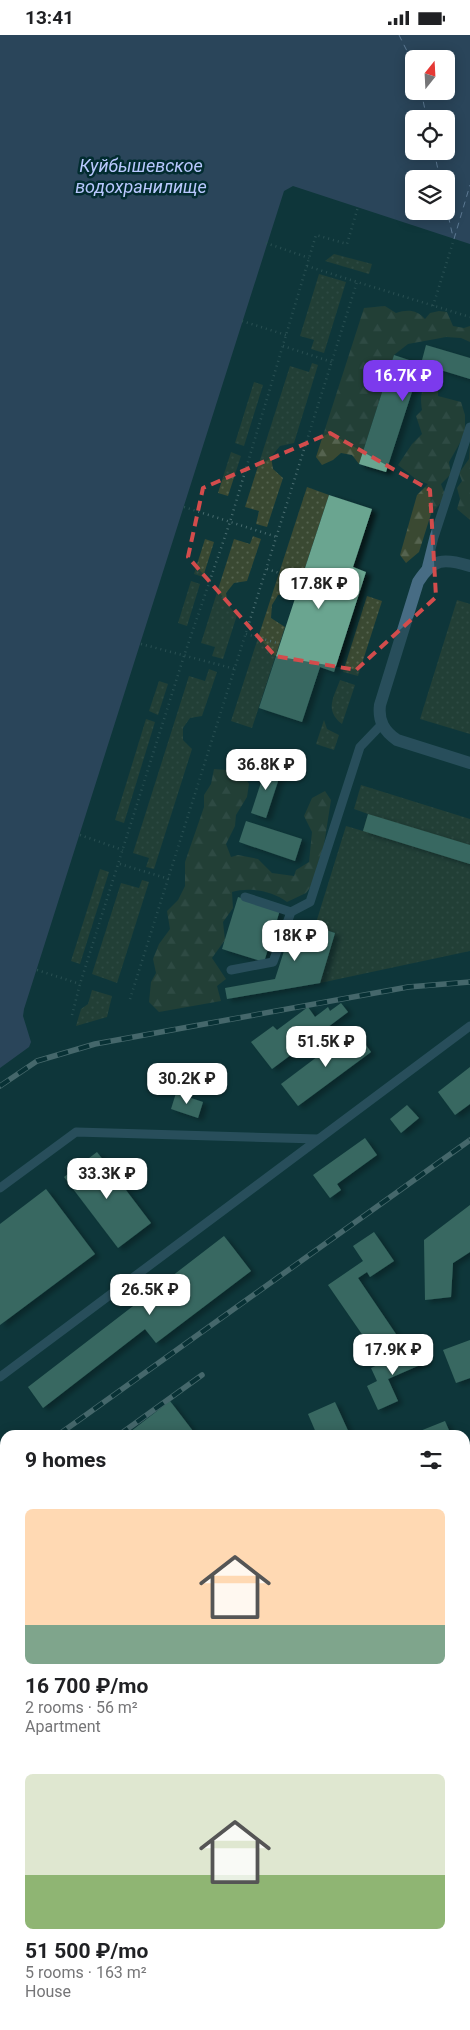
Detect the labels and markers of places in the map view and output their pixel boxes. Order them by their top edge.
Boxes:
pin: 16.7K ₽ [357,359,449,402]
pin: 17.8K ₽ [273,567,365,610]
pin: 36.8K ₽ [220,749,312,791]
pin: 18K ₽ [260,919,330,962]
pin: 51.5K ₽ [280,1025,372,1068]
pin: 30.2K ₽ [141,1063,233,1105]
pin: 33.3K ₽ [61,1157,153,1200]
pin: 26.5K ₽ [104,1273,196,1316]
pin: 17.9K ₽ [347,1333,439,1376]

